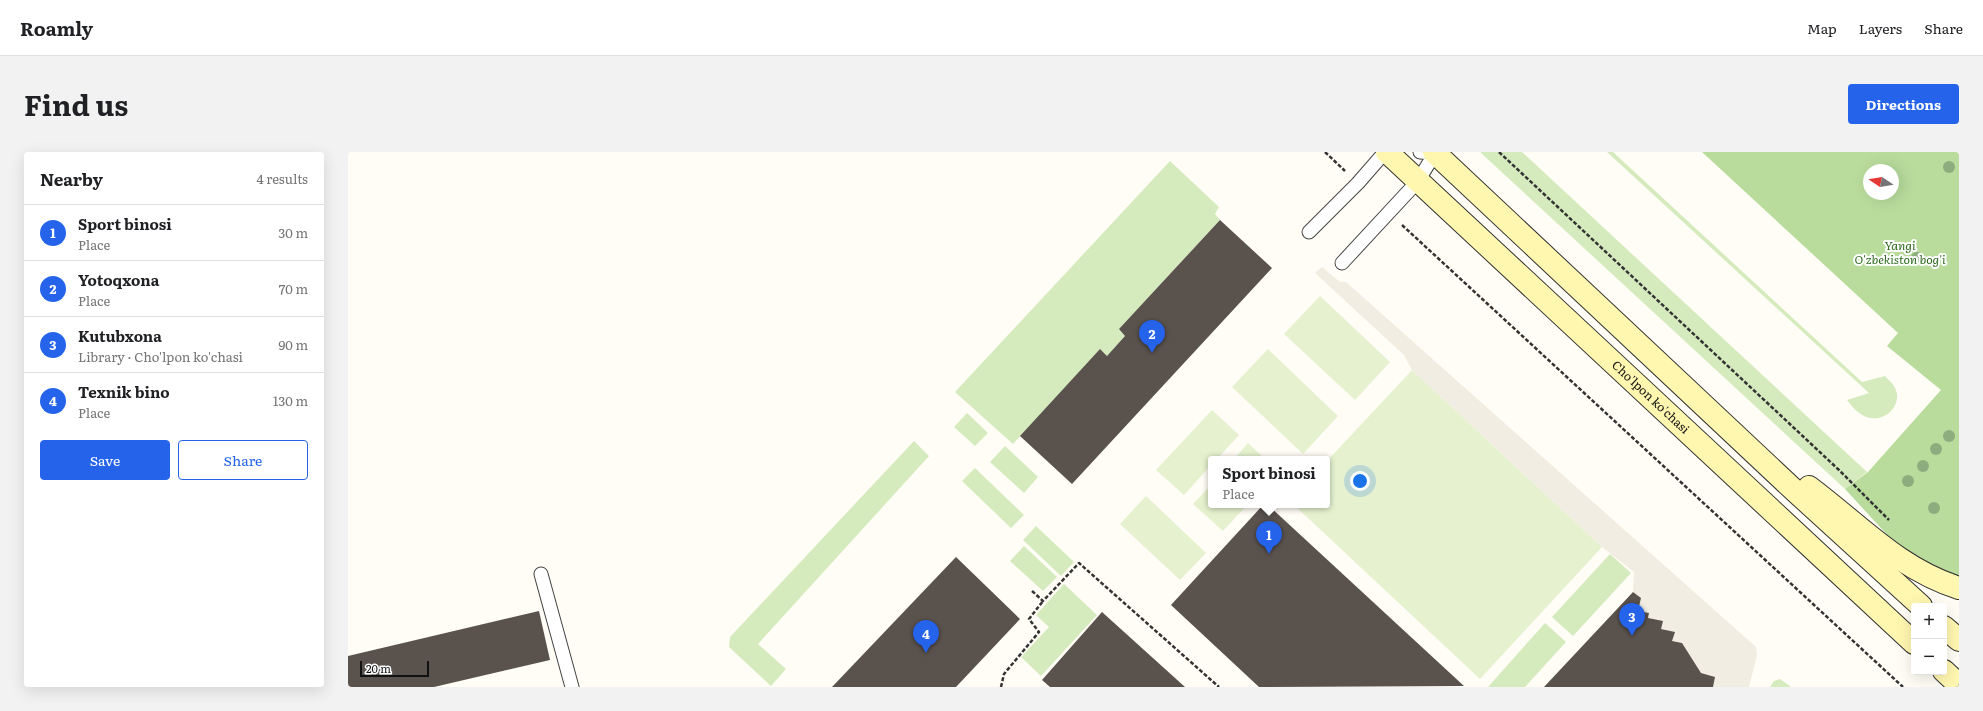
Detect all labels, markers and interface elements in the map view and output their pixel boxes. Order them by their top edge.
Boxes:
text: Roamly [20,14,93,42]
text: Map [1807,18,1837,38]
text: Layers [1859,18,1902,38]
text: Share [1924,18,1963,38]
text: Find us [24,83,128,125]
button: Directions [1848,84,1959,124]
north arrow [1863,164,1899,200]
text: Nearby [40,166,103,191]
text: 4 results [257,169,308,188]
text: Sport binosi [78,212,172,235]
text: 1 [50,223,56,242]
text: 30 m [278,223,308,242]
text: Place [78,235,110,254]
park label: Yangi O'zbekiston bog'i [1854,236,1946,268]
text: Yotoqxona [78,268,159,291]
text: 2 [50,279,56,298]
text: 70 m [279,279,308,298]
text: Place [78,291,110,310]
pin: 2 [1139,320,1165,353]
text: Kutubxona [78,324,162,347]
text: 3 [49,335,57,354]
text: 90 m [278,335,308,354]
text: Library · Cho'lpon ko'chasi [78,347,243,366]
street label: Cho'lpon ko'chasi [1608,356,1694,437]
text: Texnik bino [78,380,170,403]
text: 4 [49,391,57,410]
text: 130 m [273,391,308,410]
text: Place [78,403,110,422]
button: Save [40,440,170,480]
button: Share [178,440,308,480]
popup [1208,456,1330,508]
text: Sport binosi [1222,461,1316,484]
your location [1350,471,1370,491]
text: Place [1222,484,1254,503]
pin: 1 [1256,521,1282,554]
pin: 3 [1619,603,1645,636]
map controls [1911,603,1947,675]
button: + [1911,603,1947,639]
pin: 4 [913,620,939,653]
button: − [1911,639,1947,675]
scale bar [360,659,429,678]
text: 20 m [366,660,391,676]

